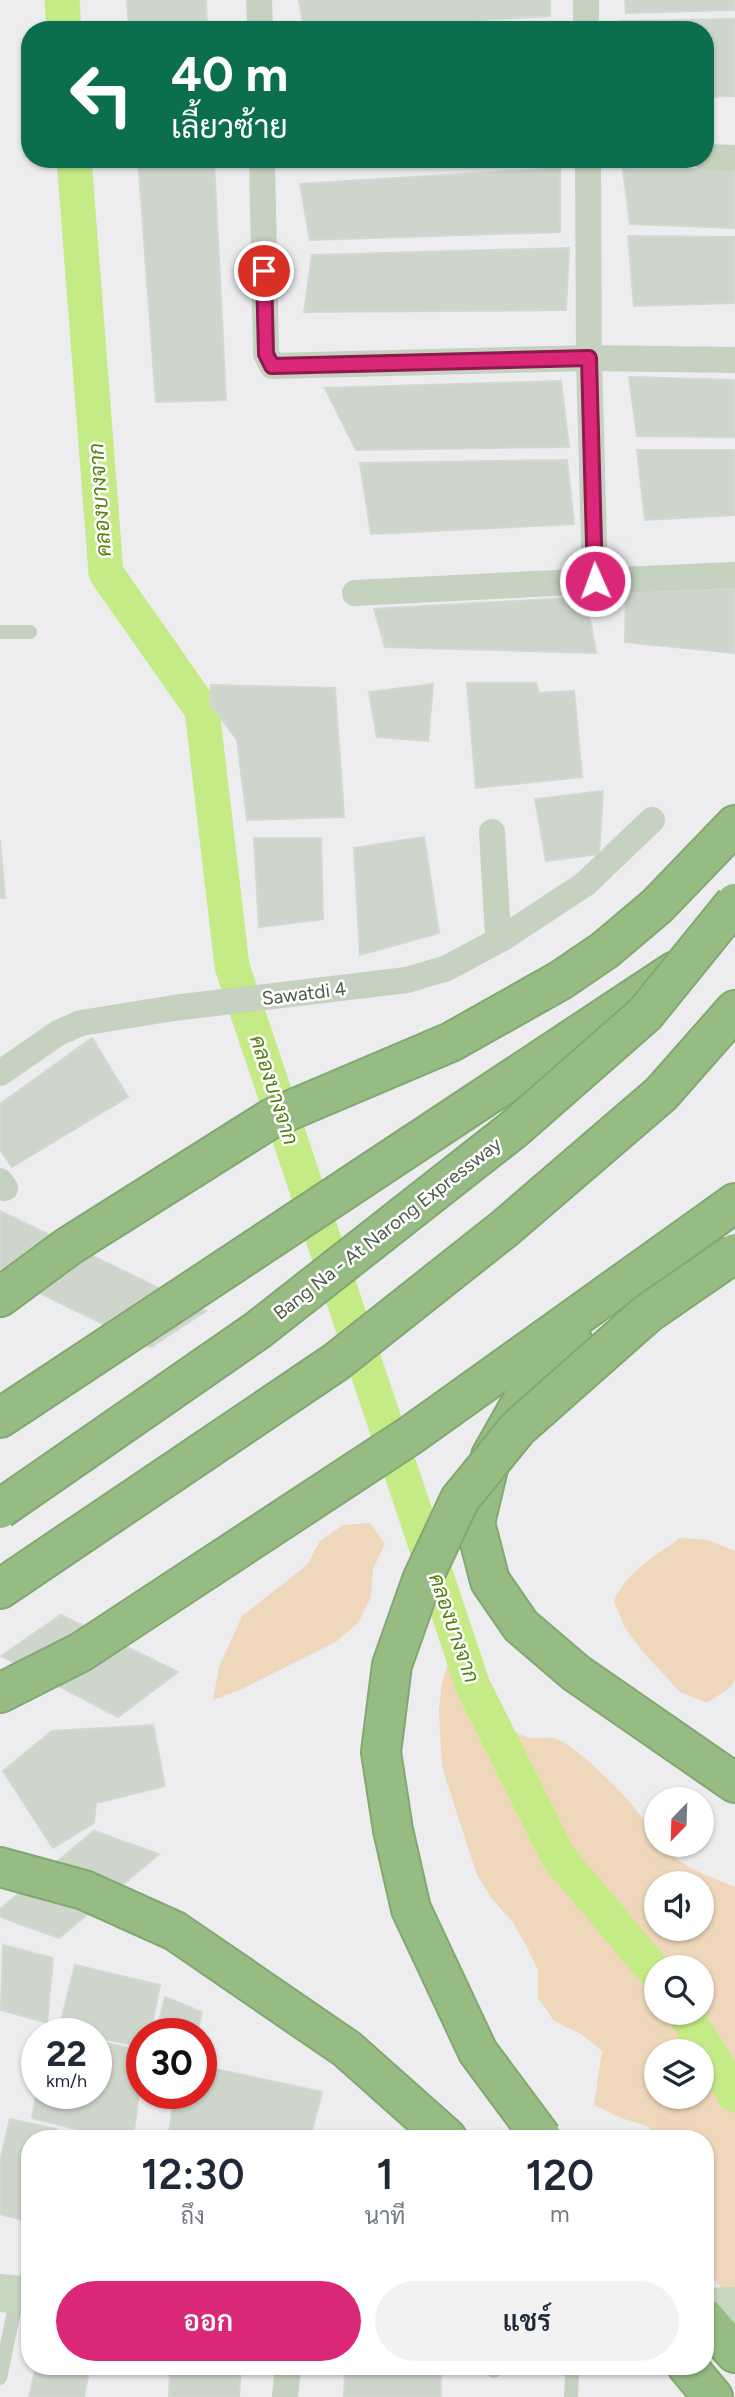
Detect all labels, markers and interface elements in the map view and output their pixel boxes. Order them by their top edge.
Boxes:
text: 40 m [171,44,288,103]
icon: left [56,49,147,140]
text: เลี้ยวซ้าย [171,108,288,146]
pin [234,241,294,301]
icon: arrive [245,252,283,290]
water label: คลองบางจาก [83,442,116,558]
position arrow [558,544,632,618]
street label: Sawatdi 4 [261,977,348,1010]
water label: คลองบางจาก [245,1032,304,1148]
street label: Bang Na - At Narong Expressway [269,1132,506,1324]
water label: คลองบางจาก [424,1570,485,1686]
north arrow [644,1787,714,1857]
map controls [644,1787,714,2109]
button: sound [644,1871,714,1941]
button: search [644,1955,714,2025]
speed limit sign: 30 [126,2018,217,2109]
text: 22 [46,2033,87,2075]
button: layers [644,2039,714,2109]
text: km/h [46,2070,87,2092]
text: 12:30 [141,2149,245,2200]
text: 1 [376,2149,394,2200]
text: 120 [525,2150,594,2201]
text: m [550,2200,570,2228]
text: ถึง [181,2202,205,2230]
text: นาที [365,2202,405,2230]
button: ออก [56,2281,361,2361]
button: แชร์ [375,2281,679,2361]

